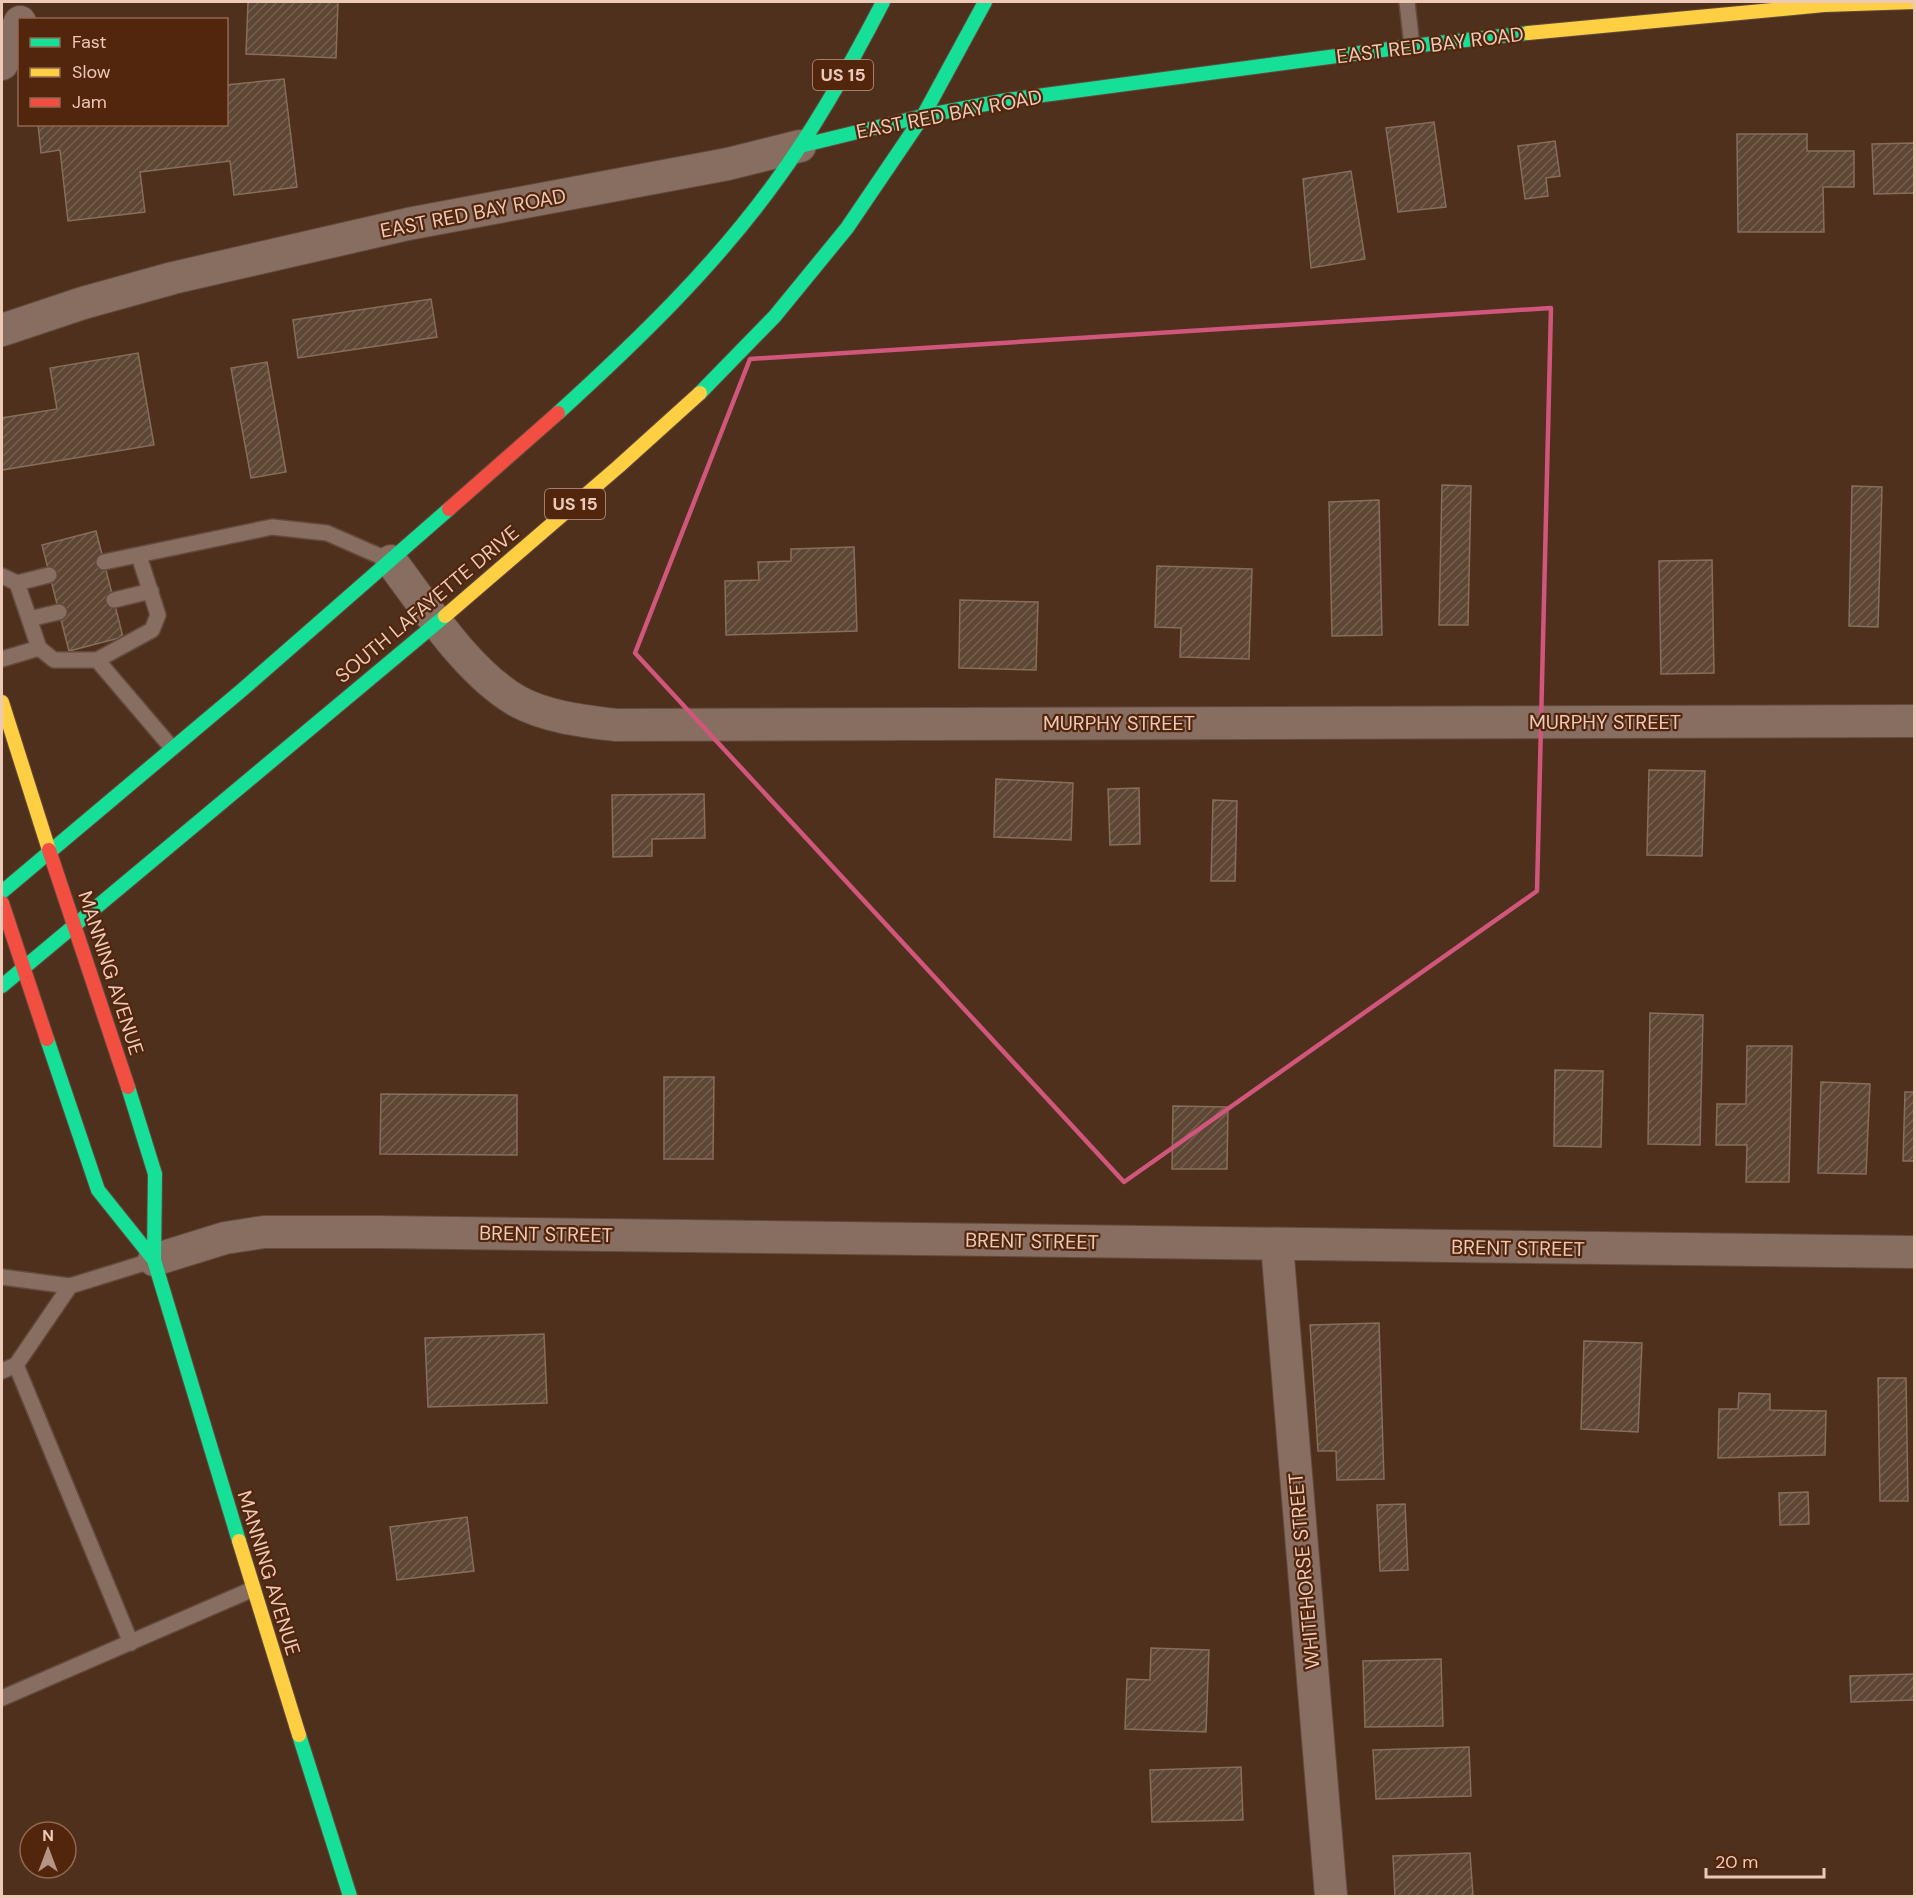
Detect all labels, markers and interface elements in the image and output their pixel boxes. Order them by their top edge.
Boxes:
legend [18,18,228,126]
street label: EAST RED BAY ROAD [1335,21,1525,69]
text: Fast [72,30,107,54]
text: Slow [72,60,111,84]
road number: US 15 [813,60,873,90]
street label: EAST RED BAY ROAD [854,83,1044,145]
text: Jam [72,90,107,114]
street label: EAST RED BAY ROAD [378,182,568,244]
road number: US 15 [545,489,605,519]
street label: SOUTH LAFAYETTE DRIVE [330,519,524,689]
street label: MURPHY STREET [1529,709,1681,735]
street label: MURPHY STREET [1043,710,1195,736]
street label: MANNING AVENUE [72,888,150,1058]
street label: BRENT STREET [479,1220,613,1248]
street label: BRENT STREET [965,1227,1099,1255]
street label: BRENT STREET [1451,1234,1585,1262]
street label: WHITEHORSE STREET [1282,1471,1326,1671]
street label: MANNING AVENUE [232,1487,306,1659]
north arrow [18,1820,78,1880]
text: N [42,1825,54,1846]
scale bar [1706,1841,1824,1879]
text: 20 m [1715,1850,1758,1874]

